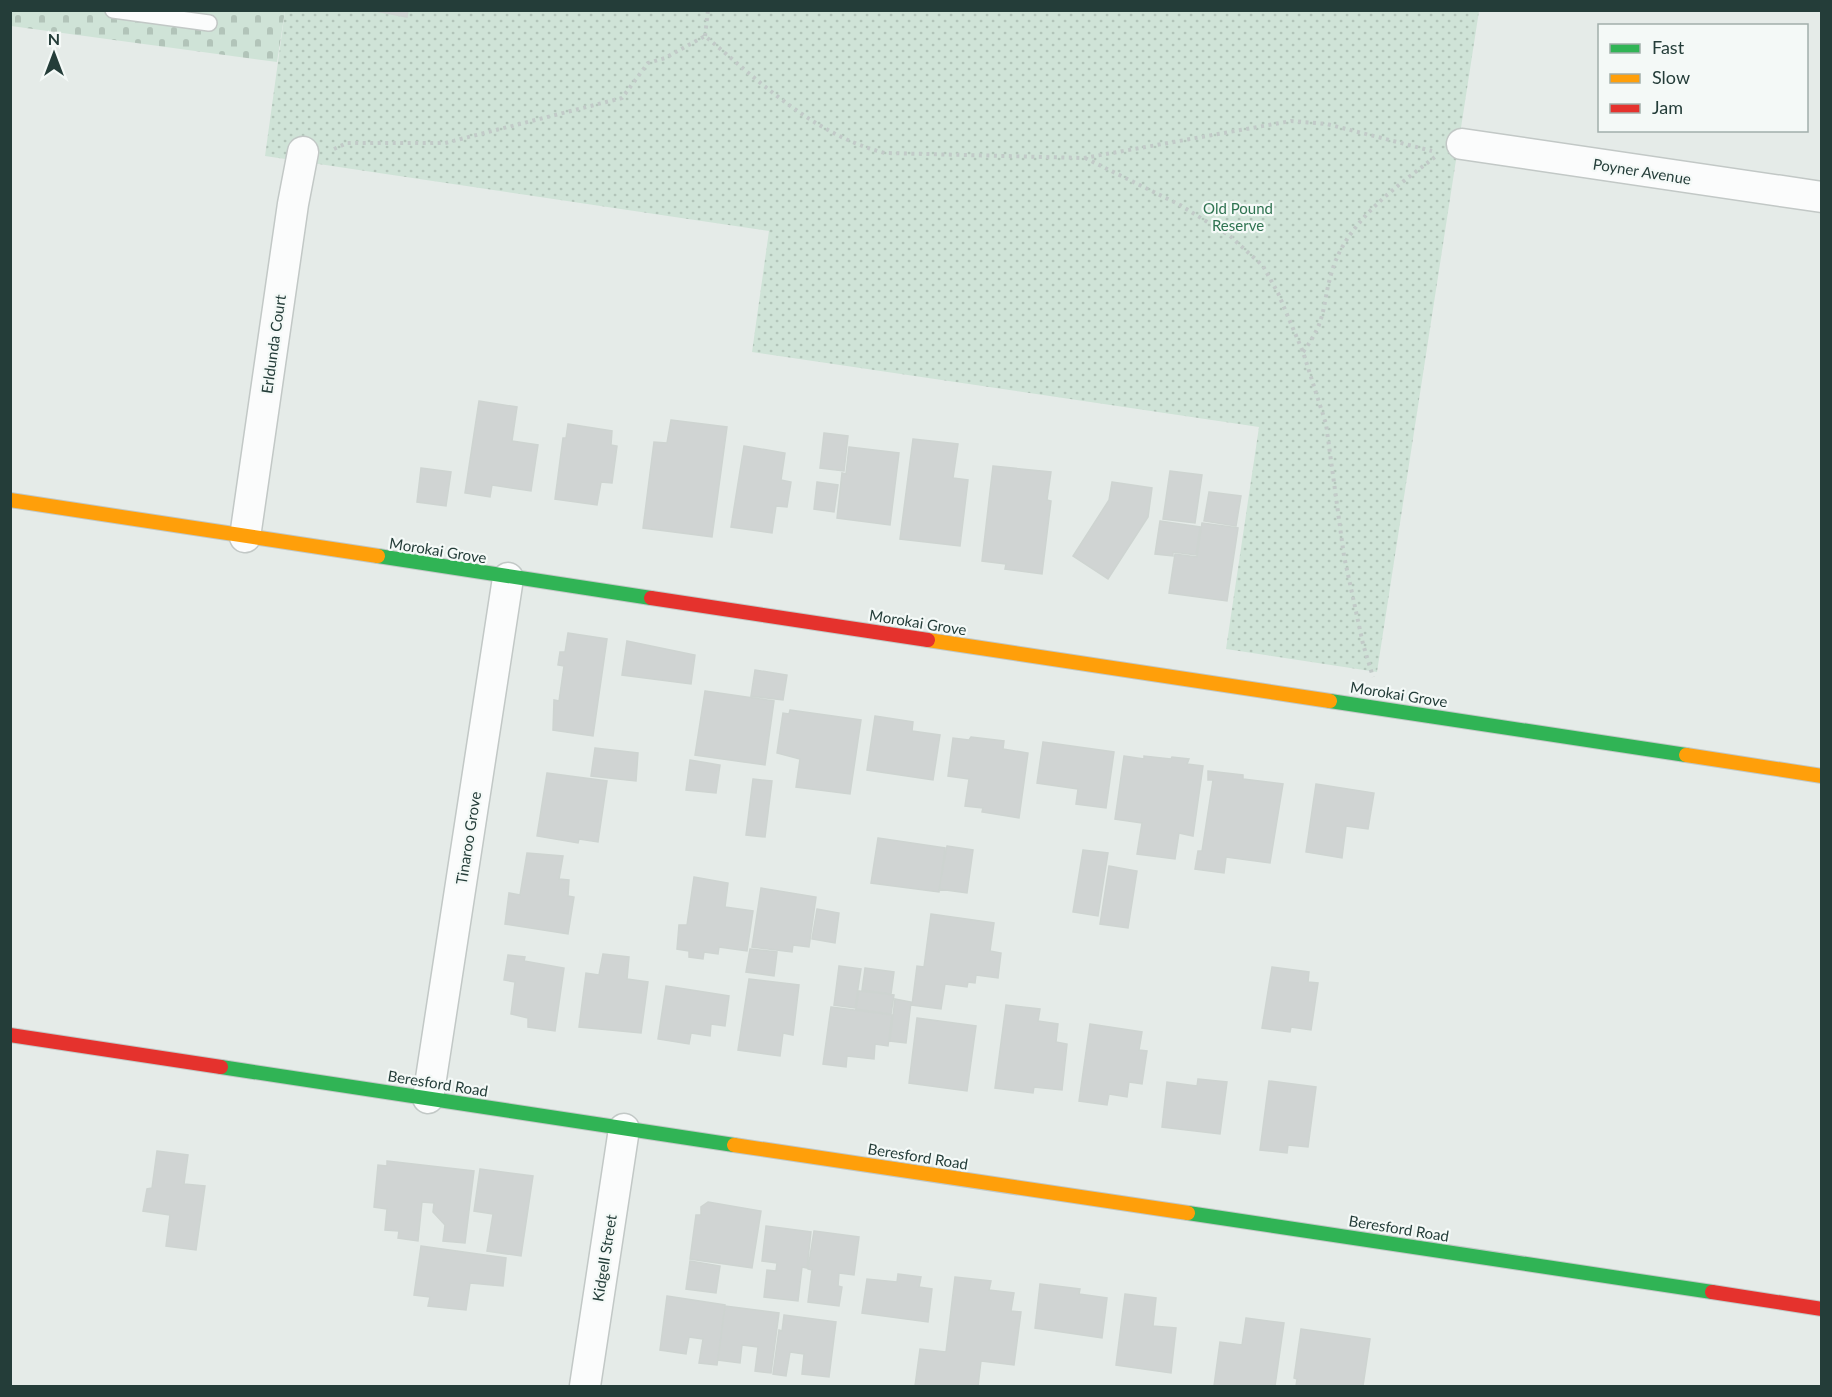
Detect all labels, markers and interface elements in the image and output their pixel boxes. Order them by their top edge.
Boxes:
north arrow [24,24,84,84]
legend [1598,24,1808,132]
text: N [48,29,60,48]
text: Fast [1652,36,1685,58]
text: Slow [1652,66,1690,88]
text: Jam [1652,96,1683,118]
street label: Poyner Avenue [1592,154,1692,188]
park label: Old Pound Reserve [1203,199,1273,234]
street label: Erldunda Court [257,293,289,395]
street label: Morokai Grove [388,533,488,567]
street label: Morokai Grove [868,605,968,639]
street label: Morokai Grove [1349,677,1449,711]
street label: Tinaroo Grove [452,790,484,886]
street label: Beresford Road [387,1066,489,1100]
street label: Beresford Road [867,1139,969,1173]
street label: Beresford Road [1348,1211,1450,1245]
street label: Kidgell Street [588,1213,620,1303]

